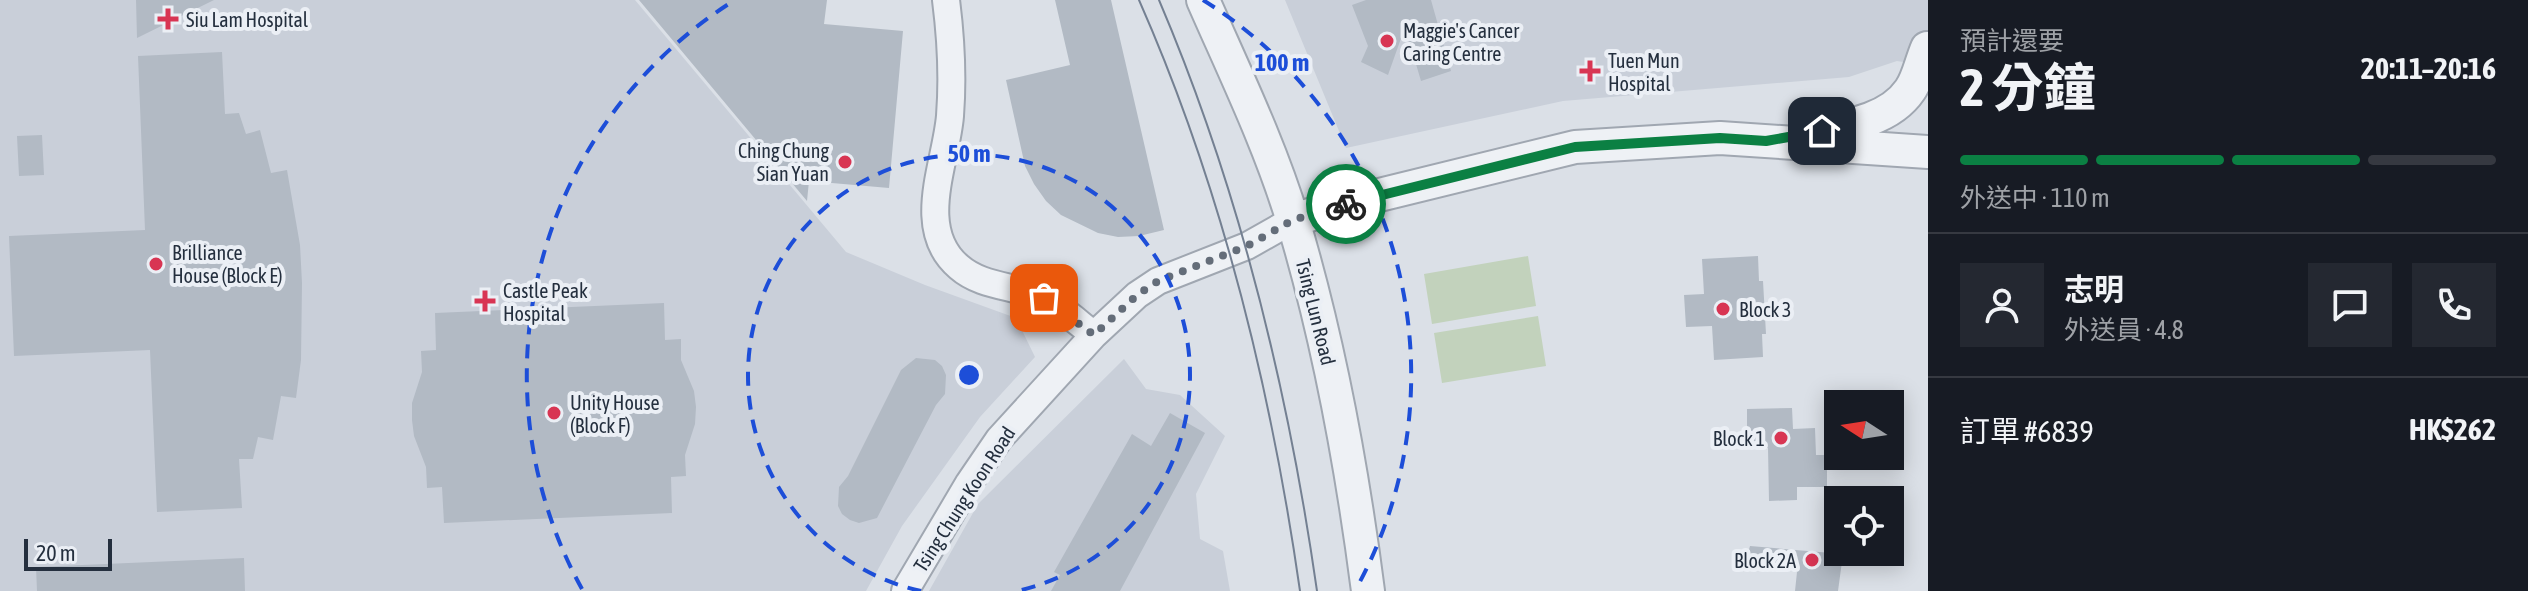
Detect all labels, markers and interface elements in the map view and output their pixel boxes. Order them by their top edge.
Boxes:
marker: Siu Lam Hospital [157,8,179,30]
place label: Siu Lam Hospital [186,8,309,31]
place label: Maggie's Cancer Caring Centre [1403,19,1520,65]
text: 預計還要 [1960,26,2064,56]
marker: Maggie's Cancer Caring Centre [1378,32,1396,50]
text: 100 m [1255,49,1309,76]
place label: Tuen Mun Hospital [1608,49,1680,95]
text: 20:11–20:16 [2361,51,2496,85]
text: 2 分鐘 [1960,57,2096,117]
marker: Tuen Mun Hospital [1579,60,1601,82]
pin [1788,97,1856,165]
icon: home [1800,109,1844,153]
place label: Ching Chung Sian Yuan [738,139,829,185]
text: 50 m [947,140,991,167]
marker: Ching Chung Sian Yuan [836,153,854,171]
courier [1306,164,1386,244]
icon: bike [1324,182,1368,226]
text: 外送中 · 110 m [1960,183,2110,213]
place label: Brilliance House (Block E) [172,241,283,287]
marker: Brilliance House (Block E) [147,255,165,273]
street label: Tsing Lun Road [1292,257,1340,367]
button: person [1960,263,2044,347]
button: chat [2308,263,2392,347]
button: phone [2412,263,2496,347]
pin [1010,264,1078,332]
text: 志明 [2064,272,2124,306]
icon: bag [1022,276,1066,320]
place label: Castle Peak Hospital [503,279,588,325]
marker: Castle Peak Hospital [474,290,496,312]
place label: Block 3 [1739,298,1791,321]
marker: Block 3 [1714,300,1732,318]
text: 外送員 · 4.8 [2064,315,2184,345]
centre of rings [955,361,983,389]
north arrow [1824,390,1904,470]
map controls [1824,390,1904,566]
place label: Unity House (Block F) [570,391,660,437]
marker: Unity House (Block F) [545,404,563,422]
text: HK$262 [2409,412,2496,446]
text: 訂單 #6839 [1960,414,2094,448]
street label: Tsing Chung Koon Road [908,422,1020,576]
place label: Block 1 [1713,427,1765,450]
marker: Block 1 [1772,429,1790,447]
button: locate [1824,486,1904,566]
scale bar [24,535,112,571]
text: 20 m [36,540,76,566]
place label: Block 2A [1734,549,1796,572]
marker: Block 2A [1803,551,1821,569]

